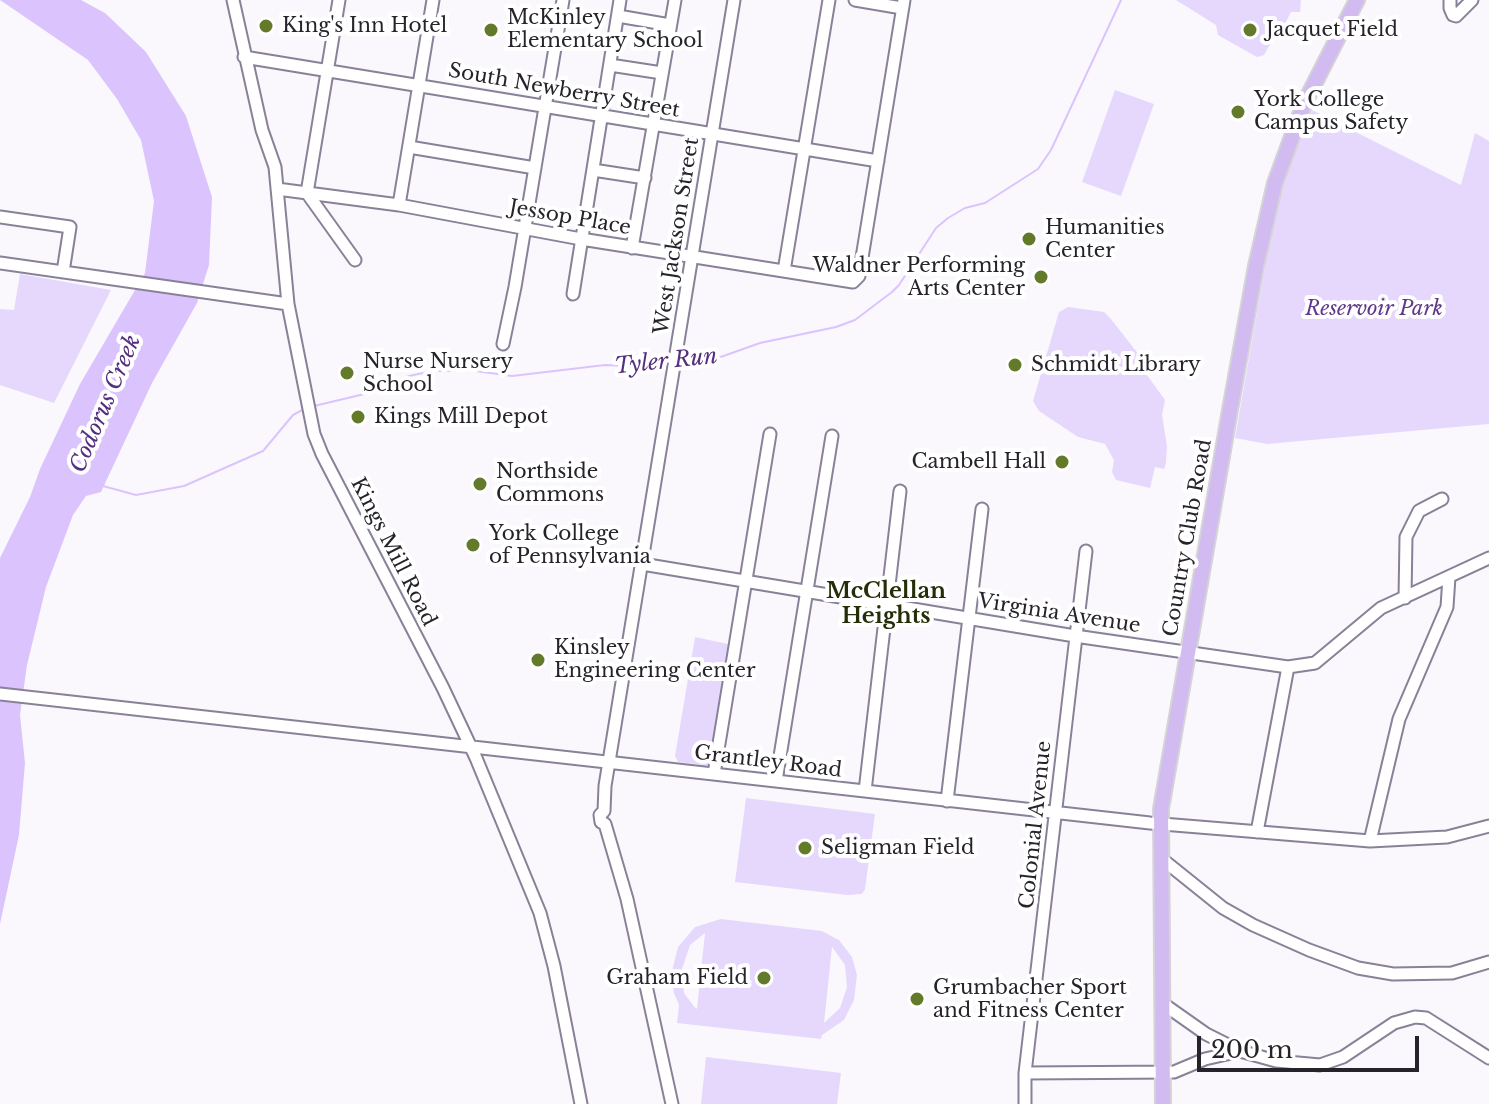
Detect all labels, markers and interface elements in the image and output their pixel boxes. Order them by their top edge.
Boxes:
place label: McKinley Elementary School [507,6,703,53]
place label: King's Inn Hotel [282,14,447,38]
marker: King's Inn Hotel [257,17,275,35]
place label: Jacquet Field [1266,18,1398,42]
marker: McKinley Elementary School [482,21,500,39]
marker: Jacquet Field [1241,21,1259,39]
street label: South Newberry Street [446,59,682,123]
place label: York College Campus Safety [1254,88,1408,135]
marker: York College Campus Safety [1229,103,1247,121]
street label: West Jackson Street [650,136,704,336]
street label: Jessop Place [507,196,633,240]
place label: Humanities Center [1045,216,1165,263]
marker: Humanities Center [1020,230,1038,248]
place label: Waldner Performing Arts Center [813,254,1025,301]
marker: Waldner Performing Arts Center [1032,268,1050,286]
park label: Reservoir Park [1305,297,1443,321]
water label: Codorus Creek [65,331,147,477]
water label: Tyler Run [613,343,719,381]
place label: Nurse Nursery School [363,350,513,397]
place label: Schmidt Library [1031,353,1201,377]
marker: Schmidt Library [1006,356,1024,374]
marker: Nurse Nursery School [338,364,356,382]
place label: Kings Mill Depot [374,405,548,429]
marker: Kings Mill Depot [349,408,367,426]
street label: Country Club Road [1159,437,1217,639]
place label: Cambell Hall [912,450,1046,474]
marker: Cambell Hall [1053,453,1071,471]
place label: Northside Commons [496,460,604,507]
street label: Kings Mill Road [345,474,441,630]
marker: Northside Commons [471,475,489,493]
place label: York College of Pennsylvania [489,522,651,569]
marker: York College of Pennsylvania [464,536,482,554]
district label: McClellan Heights [826,579,946,630]
street label: Virginia Avenue [976,589,1142,639]
place label: Kinsley Engineering Center [554,636,755,683]
marker: Kinsley Engineering Center [529,651,547,669]
street label: Colonial Avenue [1015,740,1057,910]
street label: Grantley Road [693,741,843,783]
place label: Seligman Field [821,836,974,860]
marker: Seligman Field [796,839,814,857]
place label: Graham Field [606,966,748,990]
marker: Graham Field [755,969,773,987]
place label: Grumbacher Sport and Fitness Center [933,976,1127,1023]
marker: Grumbacher Sport and Fitness Center [908,990,926,1008]
scale bar [1201,1020,1423,1070]
text: 200 m [1211,1035,1293,1064]

